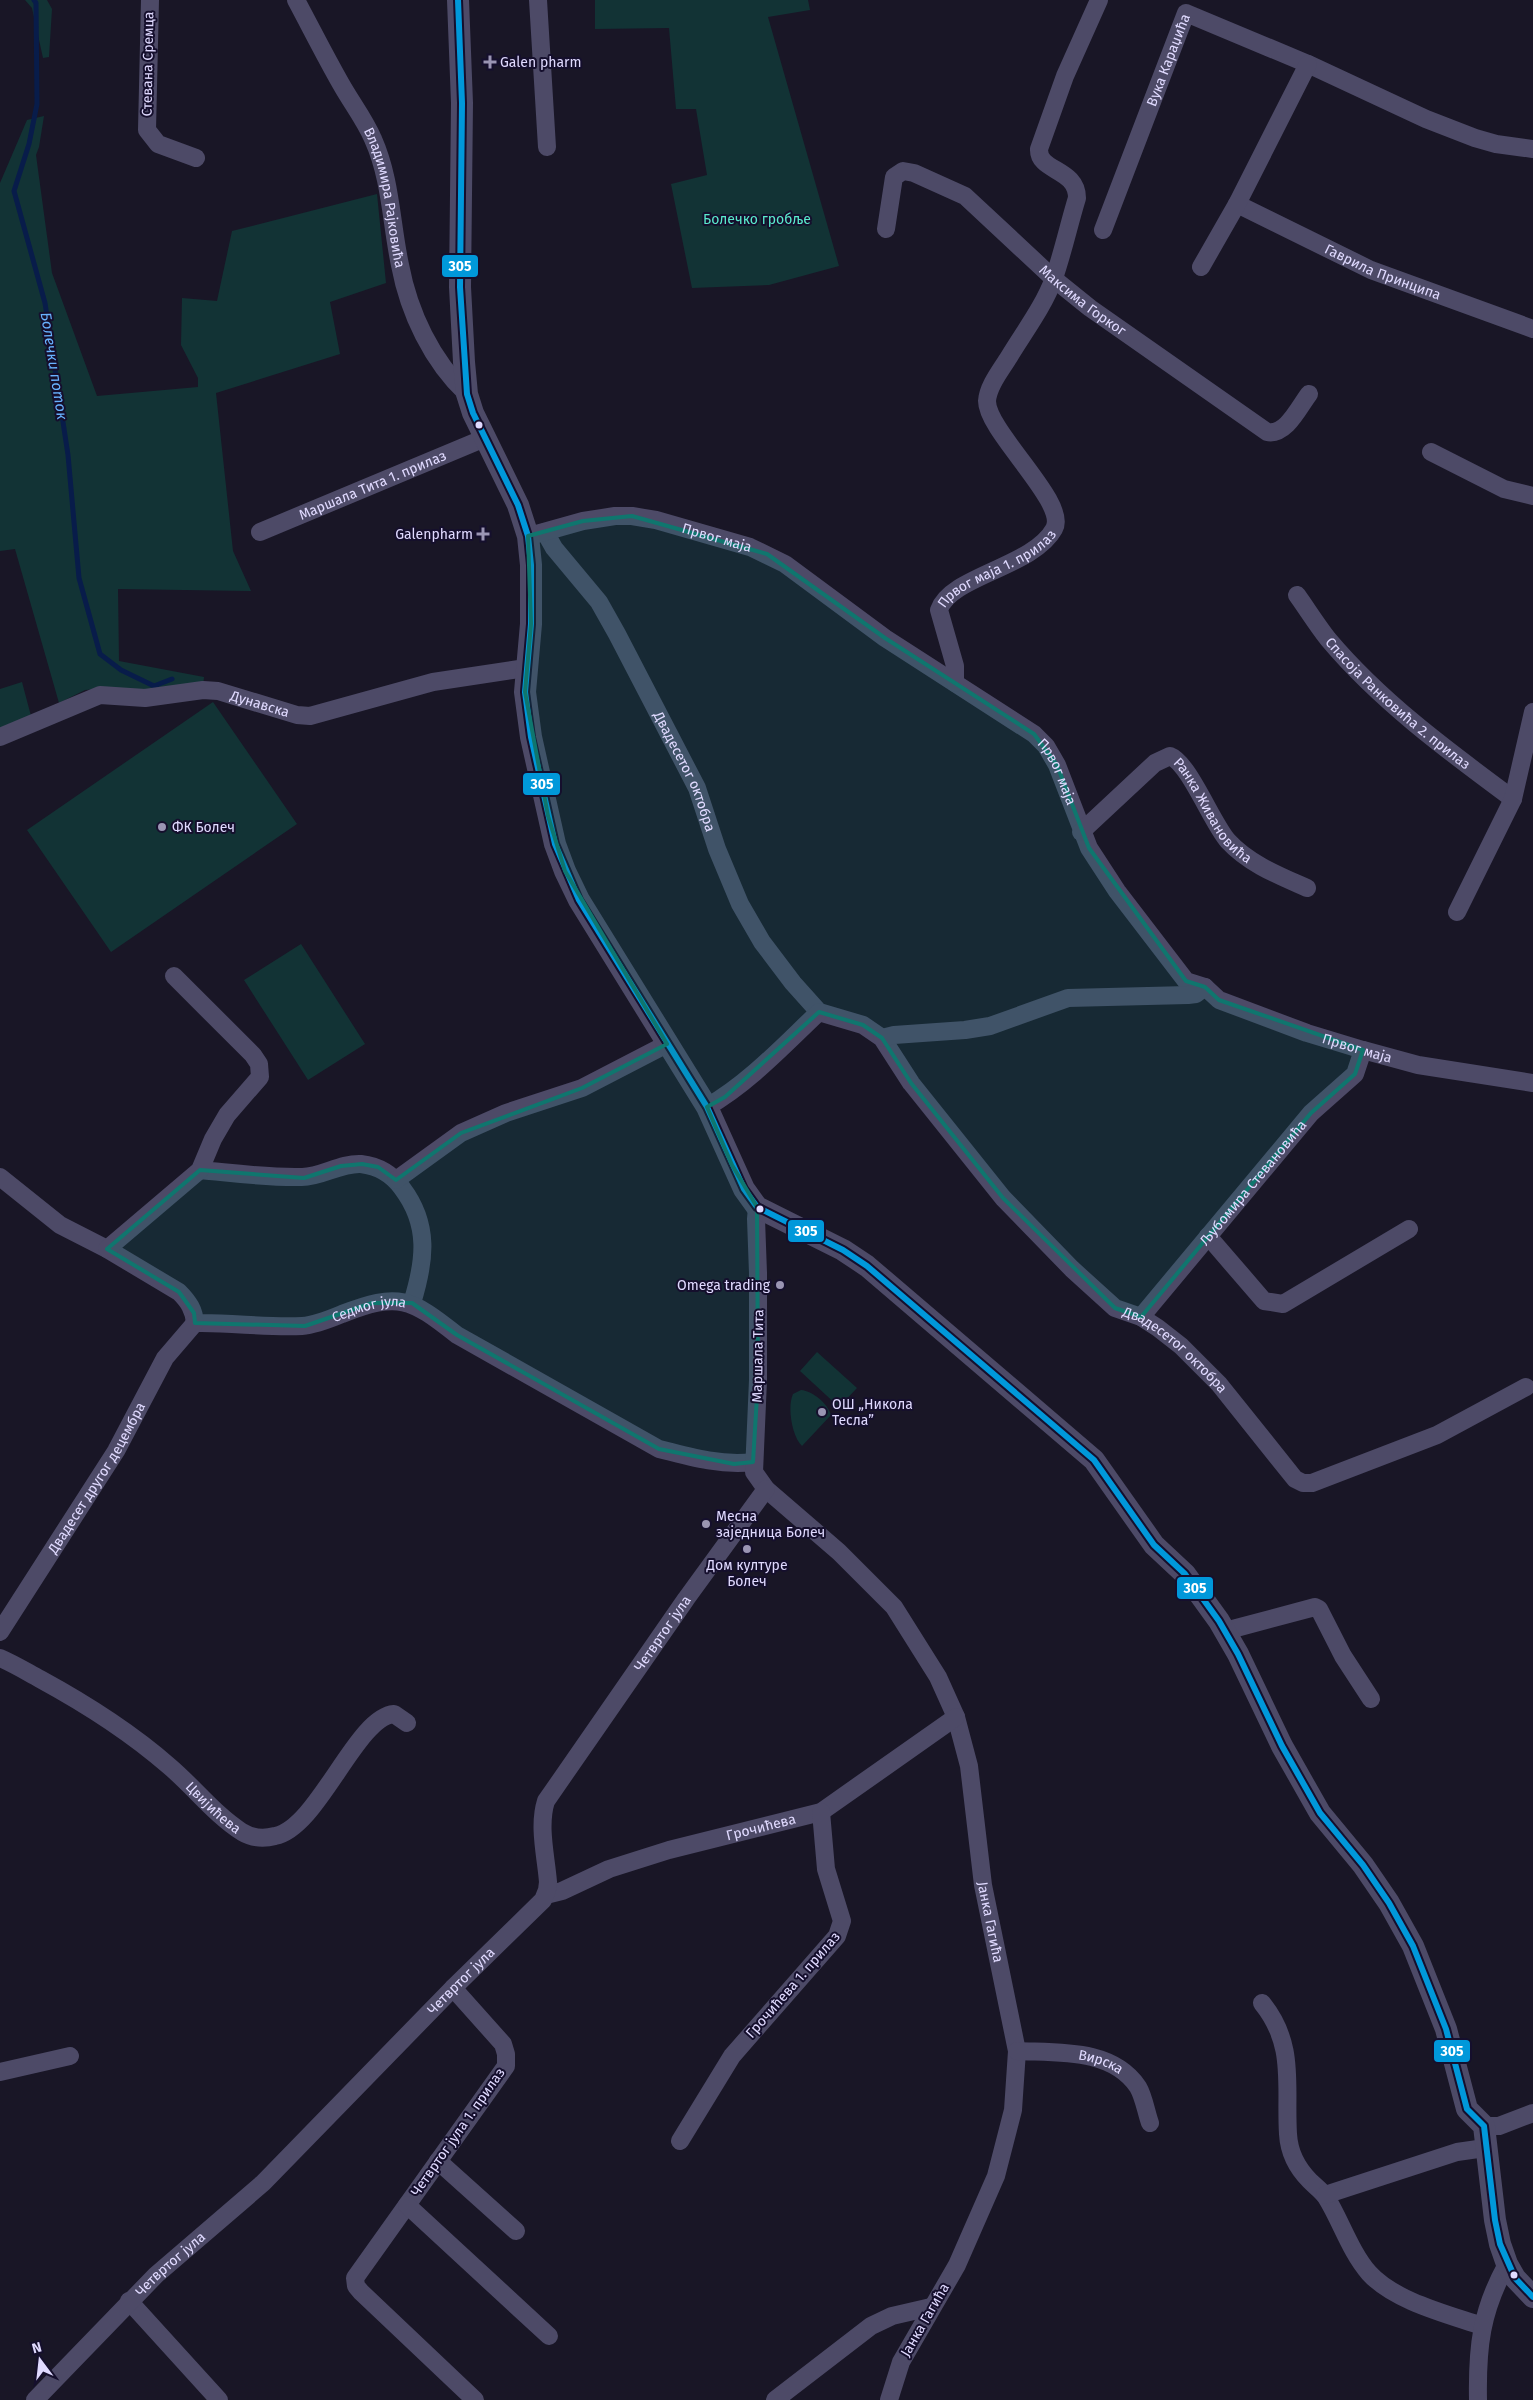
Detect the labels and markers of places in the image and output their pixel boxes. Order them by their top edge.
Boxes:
place label: Galen pharm [500,54,581,71]
marker: Galen pharm [484,56,496,68]
unlabelled marker [474,420,484,430]
place label: Galenpharm [395,526,473,543]
marker: Galenpharm [477,528,489,540]
place label: ФК Болеч [172,819,235,836]
marker: ФК Болеч [156,821,168,833]
unlabelled marker [755,1204,765,1214]
place label: Omega trading [677,1277,771,1294]
marker: Omega trading [774,1279,786,1291]
place label: ОШ „Никола Тесла” [832,1396,913,1429]
marker: ОШ „Никола Тесла” [816,1406,828,1418]
place label: Месна заједница Болеч [716,1508,825,1541]
marker: Месна заједница Болеч [700,1518,712,1530]
marker: Дом културе Болеч [741,1543,753,1555]
place label: Дом културе Болеч [705,1557,788,1590]
unlabelled marker [1509,2270,1519,2280]

